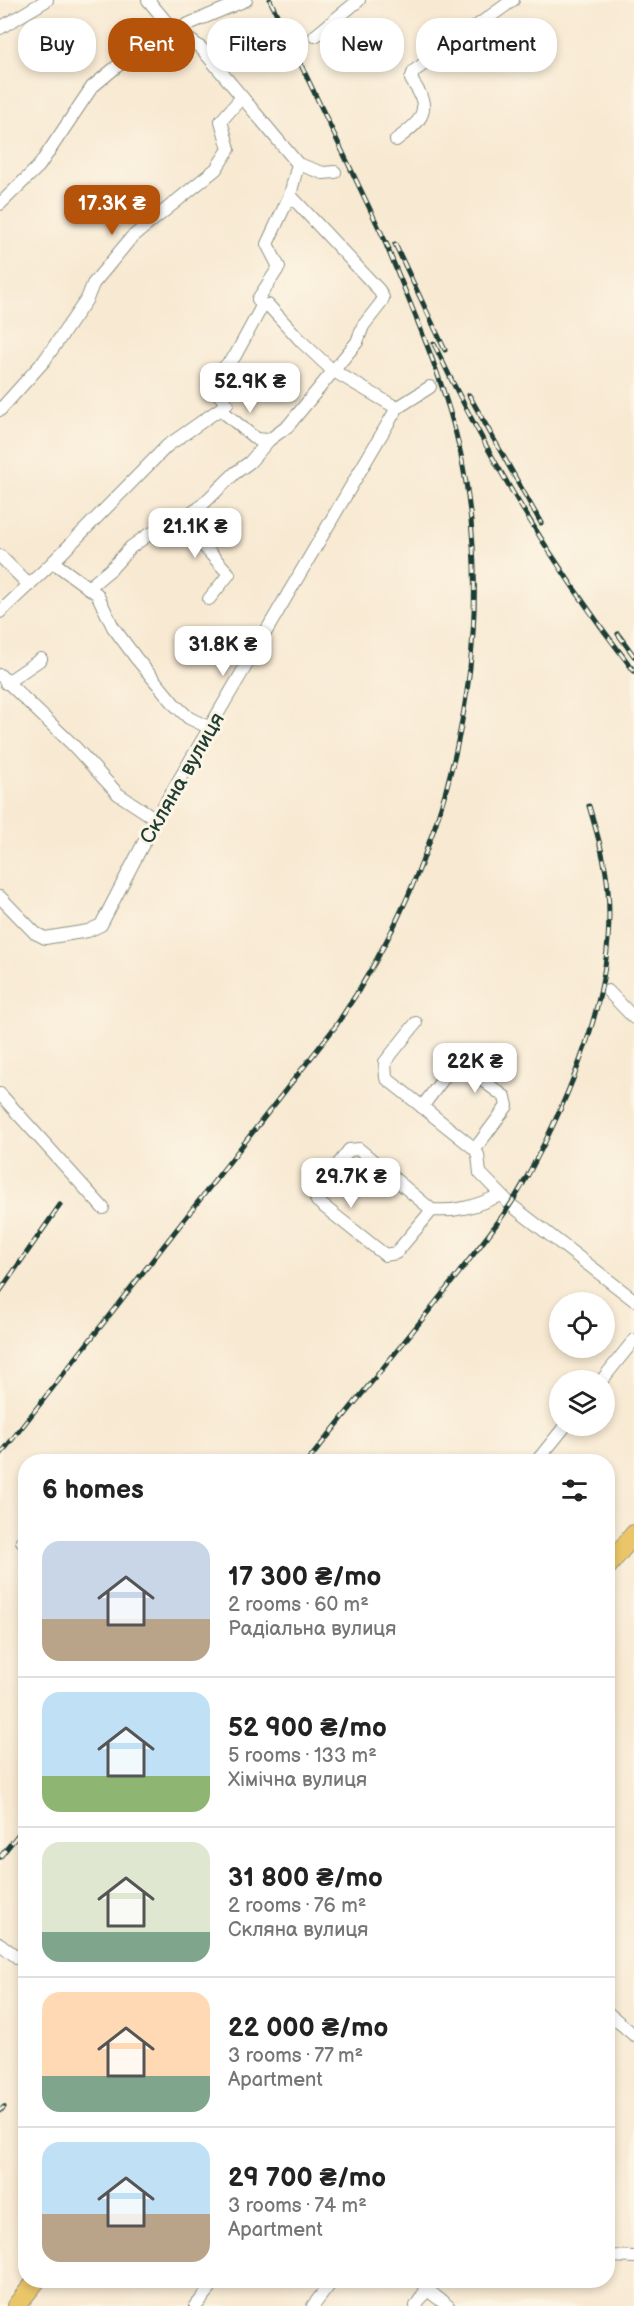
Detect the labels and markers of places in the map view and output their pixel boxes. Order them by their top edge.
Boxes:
pin: 17.3K ₴ [57,185,167,236]
pin: 52.9K ₴ [195,363,305,414]
pin: 21.1K ₴ [140,508,250,559]
pin: 31.8K ₴ [168,626,278,677]
pin: 22K ₴ [433,1043,517,1094]
pin: 29.7K ₴ [296,1158,406,1209]

